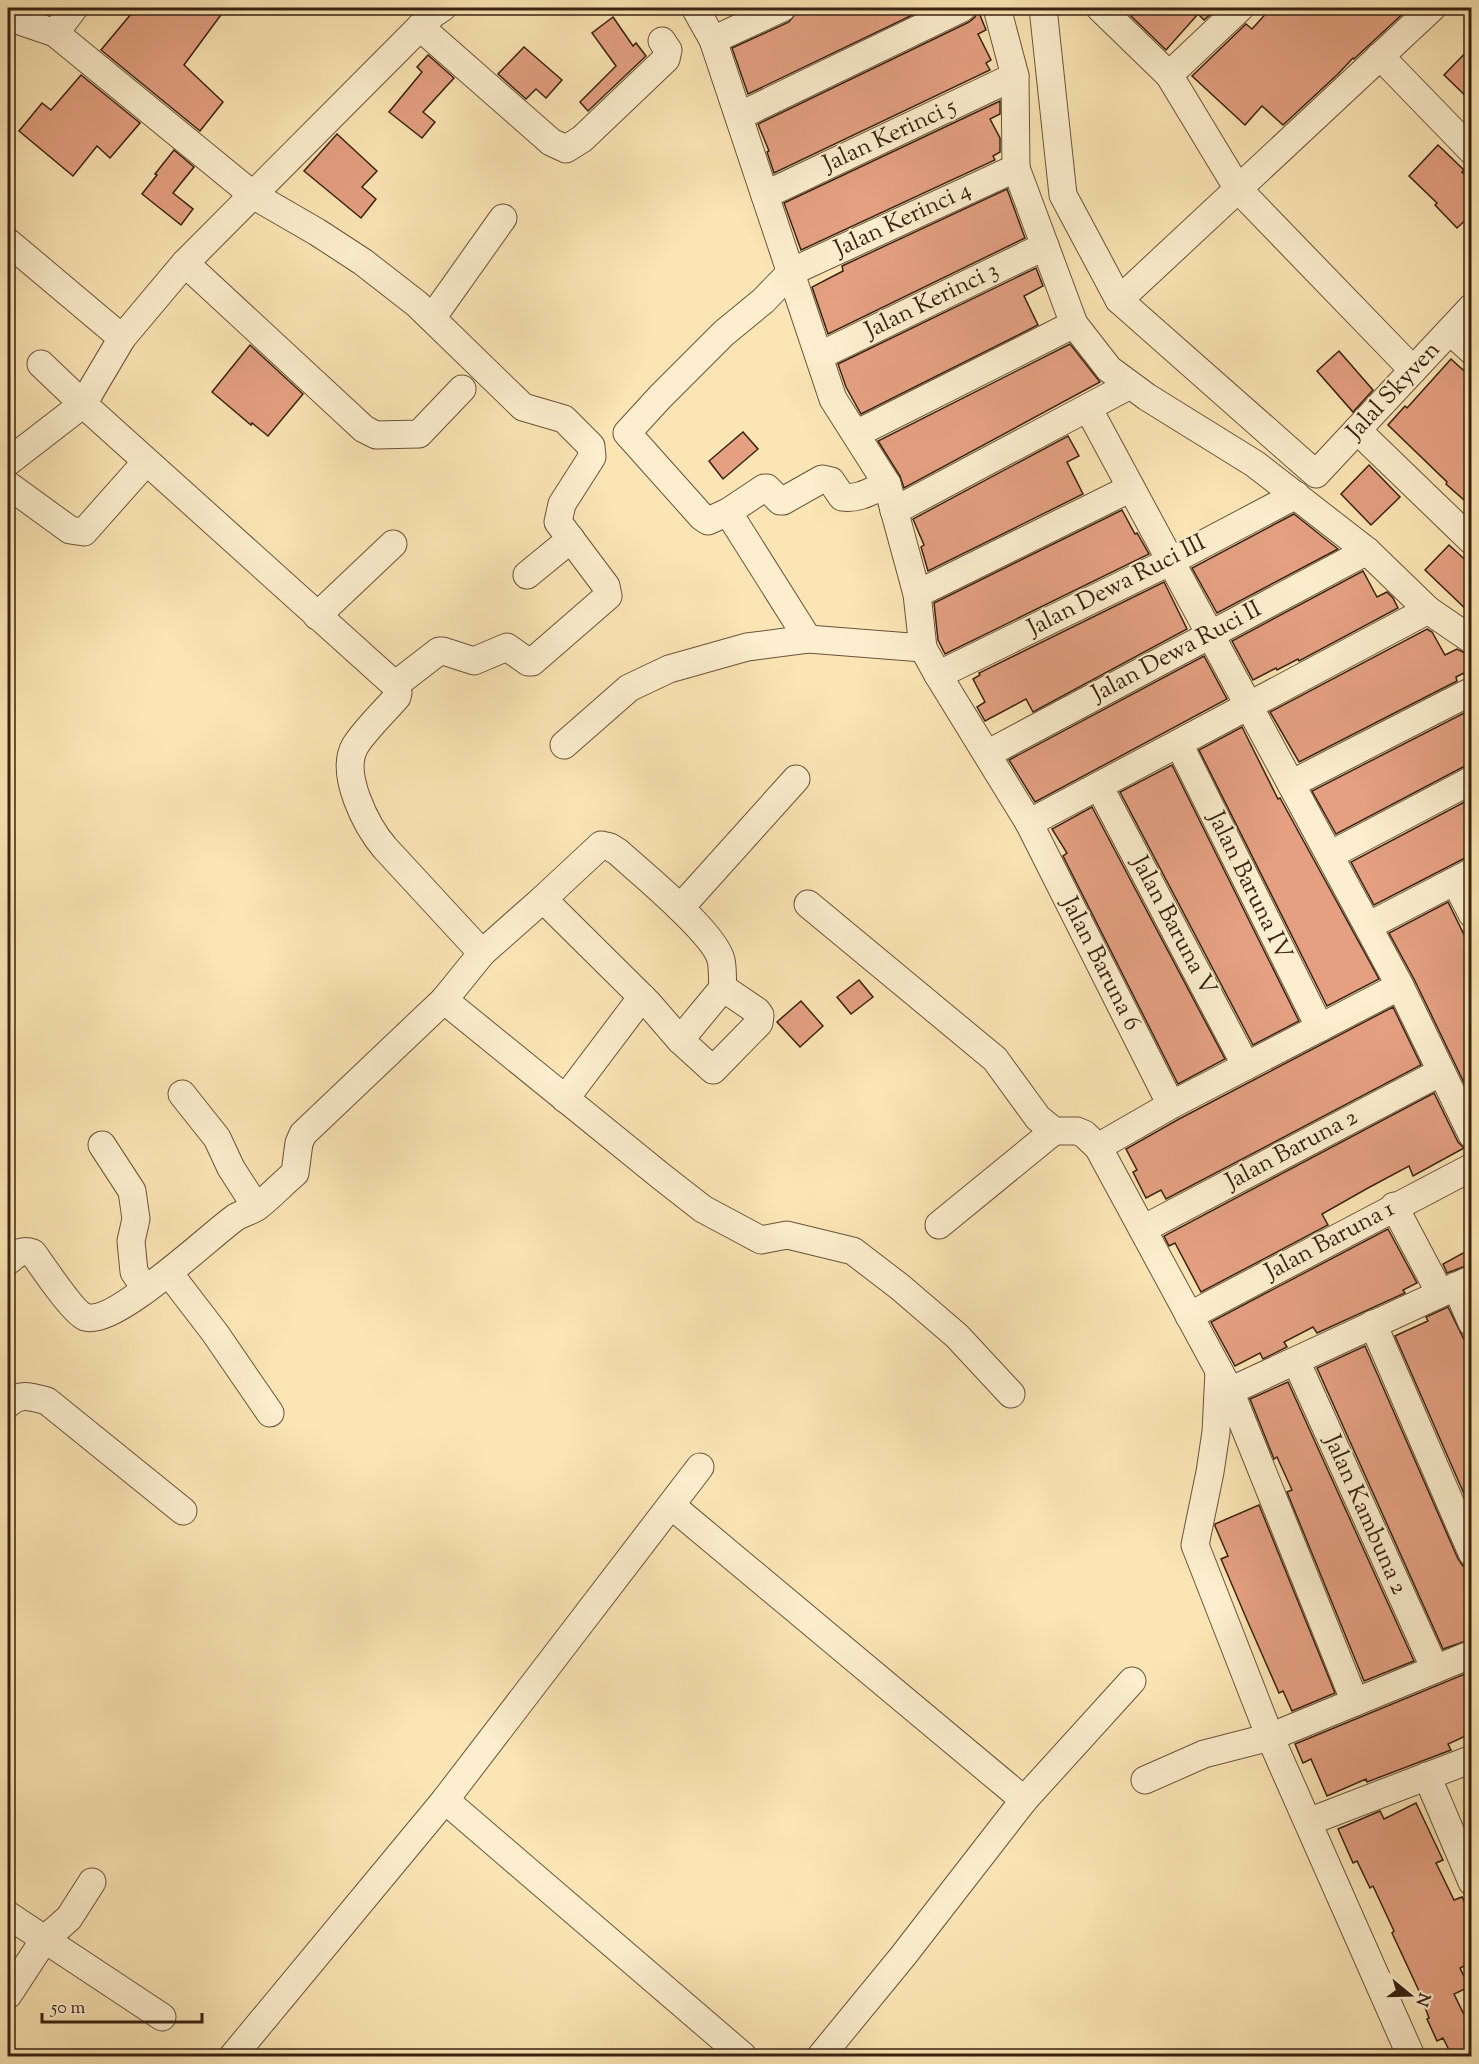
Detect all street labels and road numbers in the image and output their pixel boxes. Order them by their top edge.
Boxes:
street label: Jalan Kerinci 5 [816,90,962,183]
street label: Jalan Kerinci 4 [827,173,977,267]
street label: Jalan Kerinci 3 [858,254,1005,349]
street label: Jalal Skyven [1338,334,1449,449]
street label: Jalan Dewa Ruci III [1020,526,1212,647]
street label: Jalan Dewa Ruci II [1084,593,1268,712]
street label: Jalan Baruna IV [1197,804,1300,966]
street label: Jalan Baruna V [1121,848,1224,1002]
street label: Jalan Baruna 6 [1051,889,1148,1037]
street label: Jalan Baruna 2 [1218,1101,1364,1200]
street label: Jalan Baruna 1 [1257,1193,1401,1290]
street label: Jalan Kambuna 2 [1314,1428,1415,1600]

